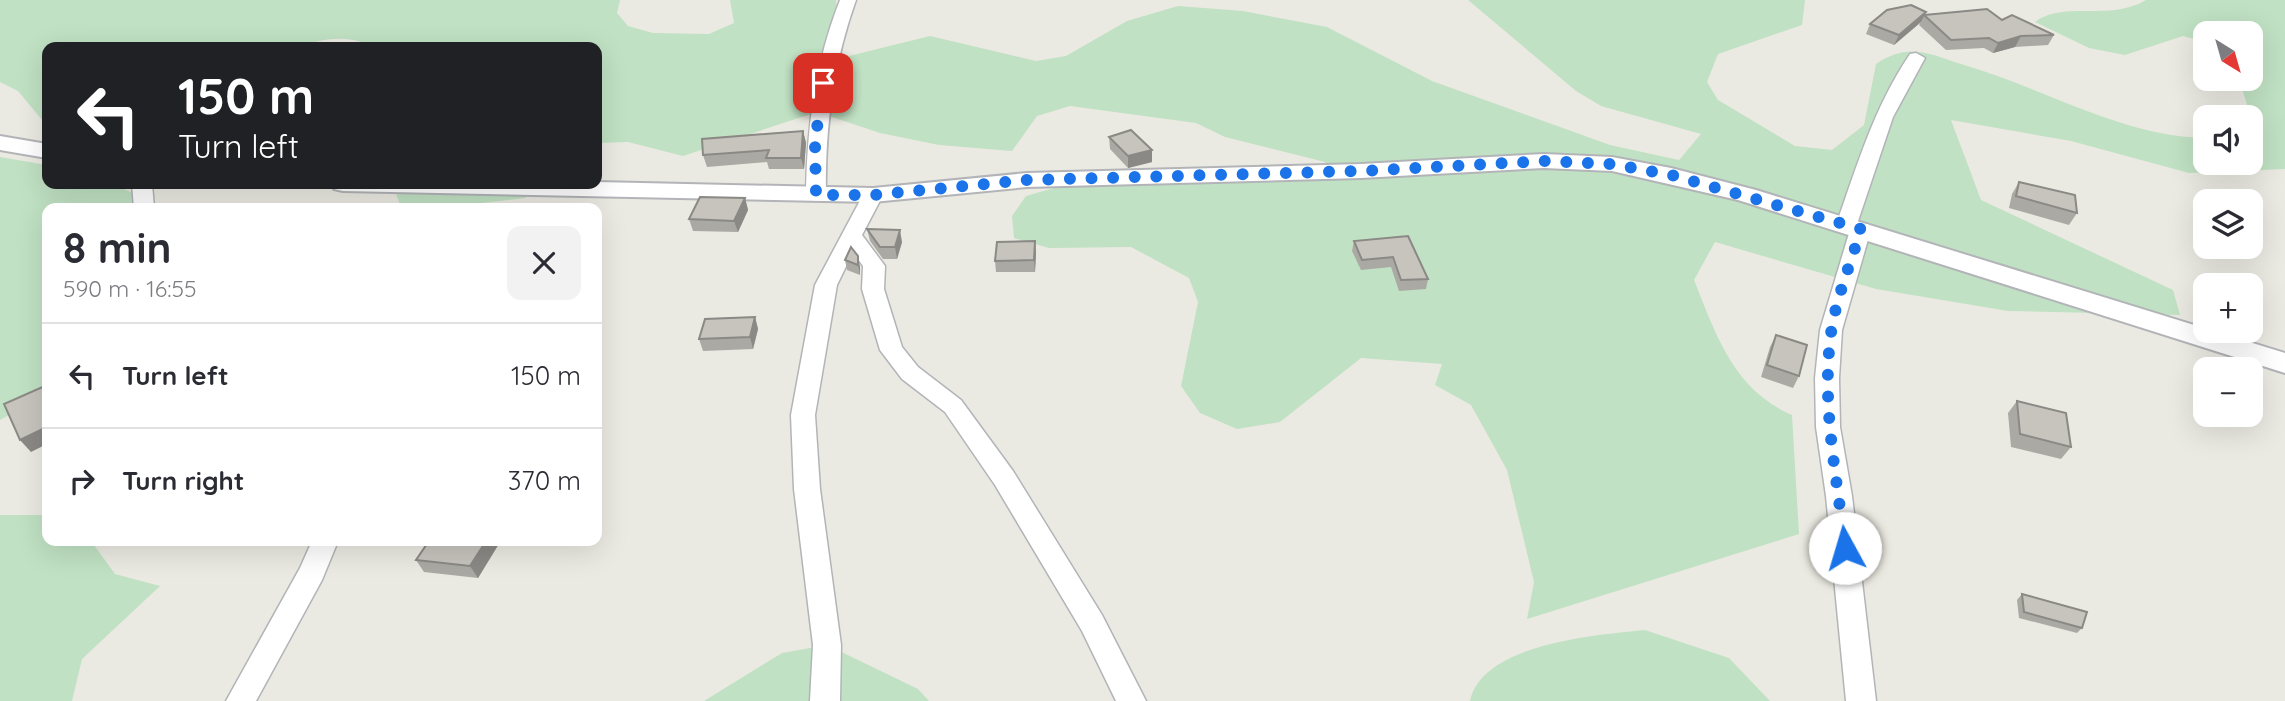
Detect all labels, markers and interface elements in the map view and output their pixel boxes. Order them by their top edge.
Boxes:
north arrow [2193,21,2263,91]
map controls [2193,21,2263,427]
pin [793,53,853,113]
icon: arrive [804,64,842,102]
text: 150 m [178,65,314,126]
icon: left [63,70,154,161]
button: sound [2193,105,2263,175]
text: Turn left [178,126,299,166]
button: layers [2193,189,2263,259]
text: 8 min [63,221,171,274]
button: close [507,226,581,300]
button: + [2193,273,2263,343]
text: 590 m · 16:55 [63,274,197,303]
icon: left [63,357,101,395]
button: − [2193,357,2263,427]
text: Turn left [122,359,229,392]
text: 150 m [511,359,581,392]
icon: right [63,462,101,500]
text: Turn right [122,464,244,497]
text: 370 m [508,464,581,497]
position arrow [1808,511,1882,585]

